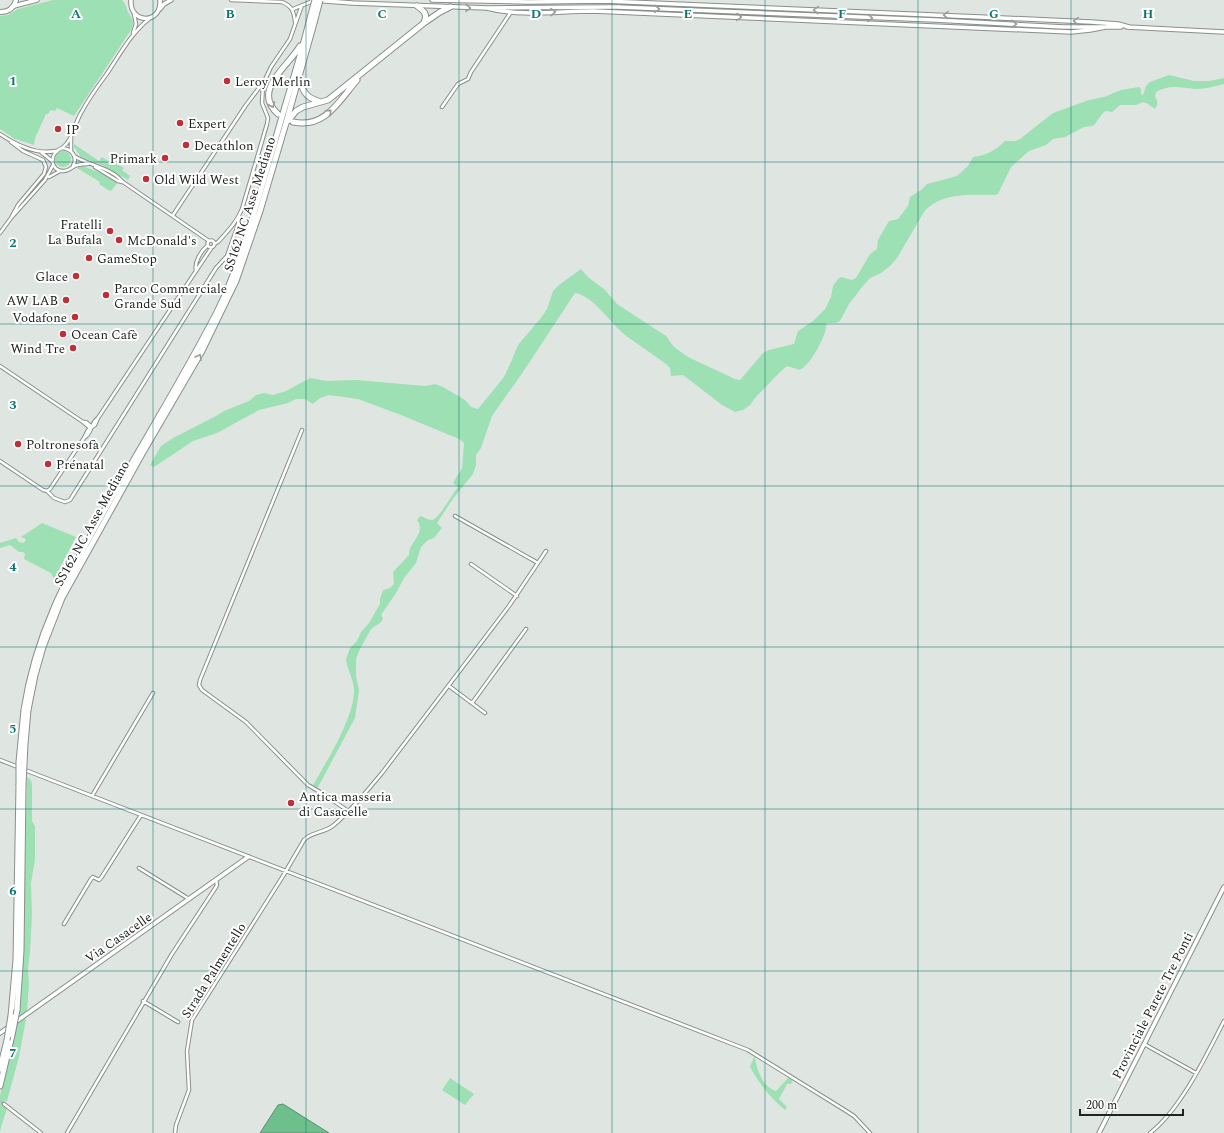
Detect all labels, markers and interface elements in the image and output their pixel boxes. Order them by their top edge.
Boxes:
text: A [71,4,81,24]
text: B [225,4,235,24]
text: C [377,4,387,24]
one-way arrow [465,4,471,12]
text: D [531,4,541,24]
text: E [684,4,693,24]
text: F [838,4,846,24]
text: G [989,4,999,24]
text: H [1143,4,1154,24]
one-way arrow [654,5,660,13]
one-way arrow [813,6,819,14]
one-way arrow [550,8,556,16]
one-way arrow [943,11,949,20]
one-way arrow [736,13,742,22]
one-way arrow [867,13,873,22]
one-way arrow [1073,17,1079,26]
one-way arrow [1011,20,1017,28]
text: 1 [9,71,17,91]
place label: Leroy Merlin [235,72,311,92]
marker: Leroy Merlin [222,76,232,86]
one-way arrow [267,100,275,108]
one-way arrow [324,110,331,117]
place label: Expert [188,114,227,134]
marker: Expert [175,118,185,128]
place label: IP [66,120,79,140]
marker: IP [53,124,63,134]
street label: SS162 NC Asse Mediano [219,134,281,274]
place label: Decathlon [194,136,254,156]
marker: Decathlon [181,140,191,150]
place label: Primark [110,149,157,169]
marker: Primark [160,153,170,163]
place label: Old Wild West [154,170,239,190]
marker: Old Wild West [141,174,151,184]
place label: Fratelli La Bufala [47,215,103,250]
marker: Fratelli La Bufala [105,226,115,236]
place label: McDonald's [127,231,197,251]
text: 2 [9,233,17,253]
marker: McDonald's [114,235,124,245]
place label: GameStop [97,249,157,269]
marker: GameStop [84,253,94,263]
place label: Glace [35,267,68,287]
marker: Glace [71,271,81,281]
place label: Parco Commerciale Grande Sud [114,279,227,314]
marker: Parco Commerciale Grande Sud [101,290,111,300]
place label: AW LAB [7,291,58,311]
marker: AW LAB [61,295,71,305]
place label: Vodafone [12,308,67,328]
marker: Vodafone [70,312,80,322]
place label: Ocean Cafè [71,325,138,345]
marker: Ocean Cafè [58,329,68,339]
place label: Wind Tre [10,339,65,359]
marker: Wind Tre [68,343,78,353]
one-way arrow [194,354,201,361]
text: 3 [9,395,17,415]
place label: Poltronesofà [26,435,100,455]
marker: Poltronesofà [13,439,23,449]
place label: Prénatal [56,455,104,475]
street label: SS162 NC Asse Mediano [49,457,135,590]
marker: Prénatal [43,459,53,469]
text: 4 [9,557,17,577]
text: 5 [9,719,17,739]
place label: Antica masseria di Casacelle [299,787,392,822]
marker: Antica masseria di Casacelle [286,798,296,808]
text: 6 [9,881,17,901]
street label: Via Casacelle [81,907,156,968]
street label: Strada Palmentello [176,919,251,1022]
street label: Provinciale Parete Tre Ponti [1107,929,1199,1082]
text: 7 [9,1043,17,1063]
scale bar [1080,1091,1183,1117]
text: 200 m [1086,1096,1117,1115]

